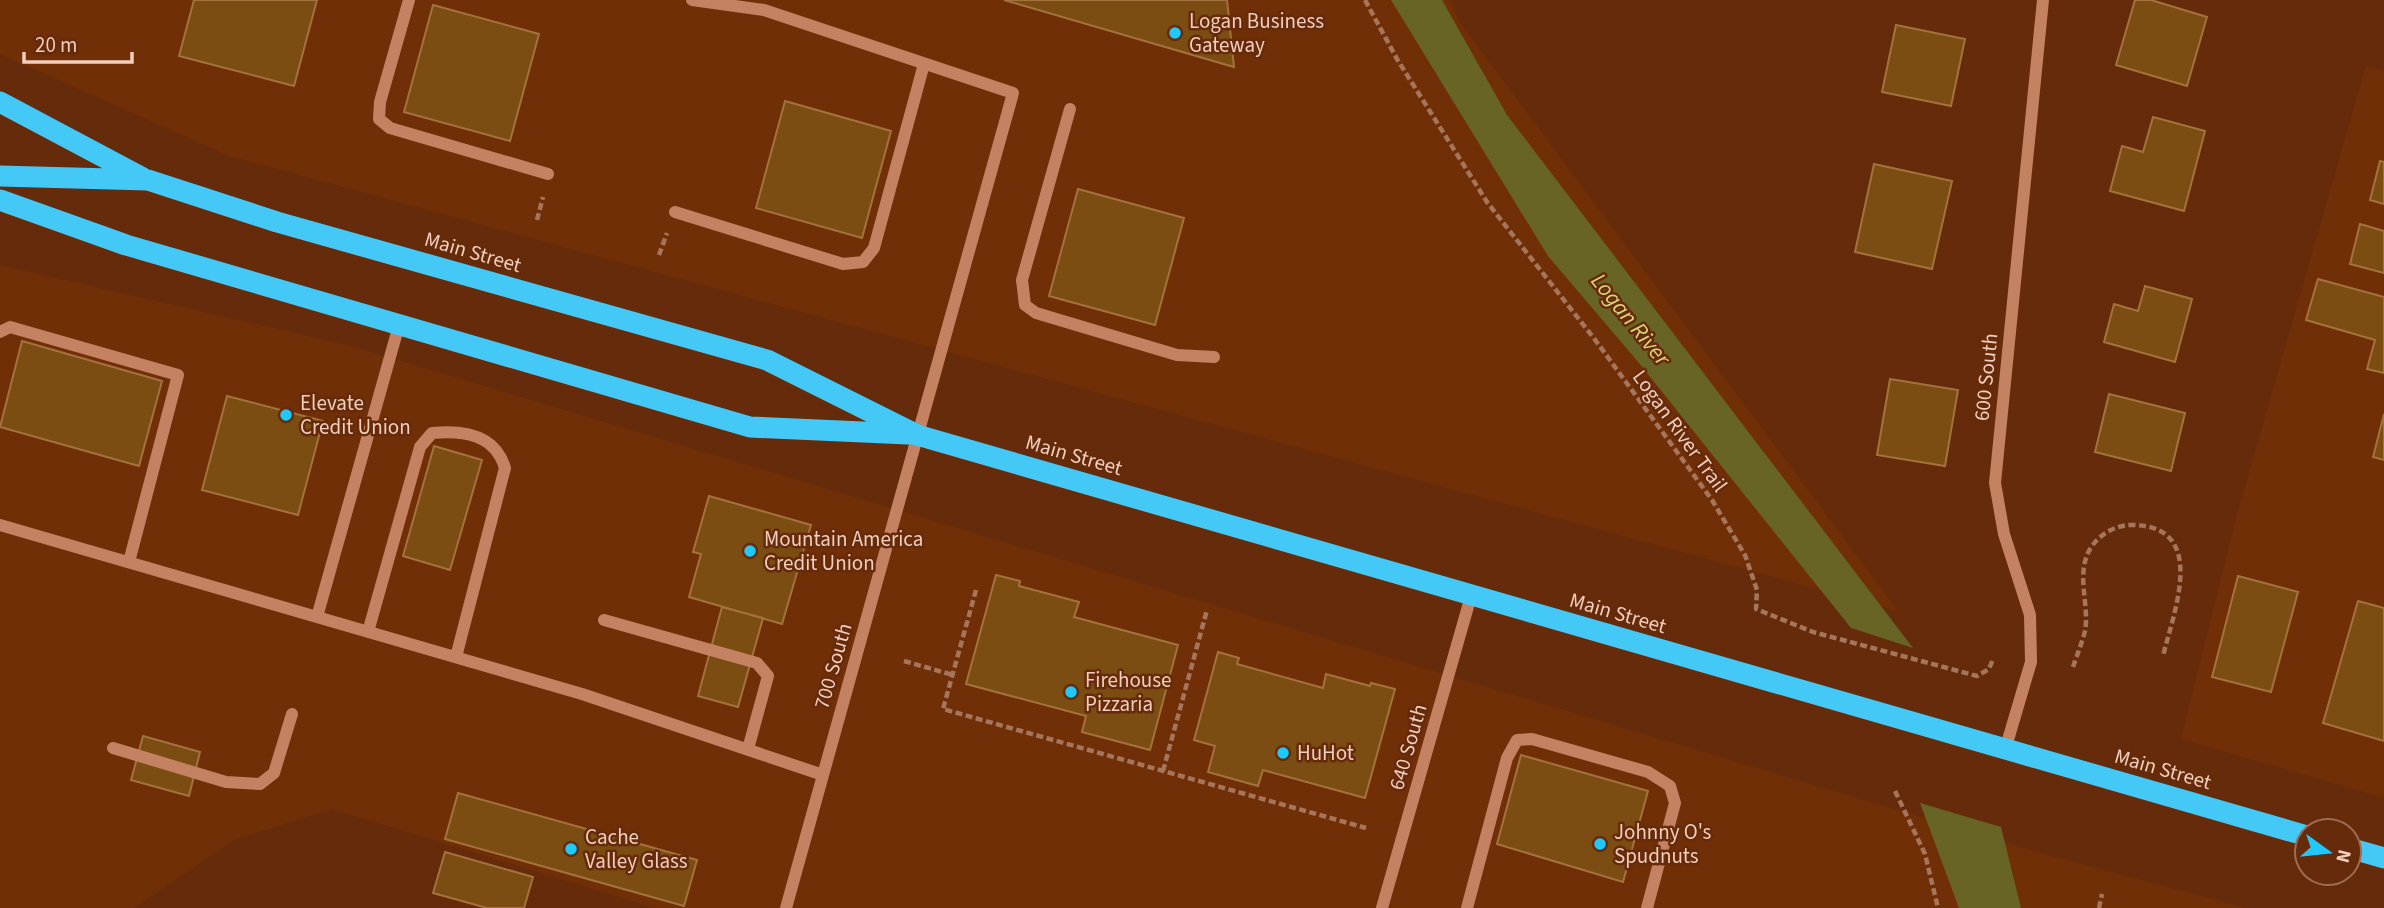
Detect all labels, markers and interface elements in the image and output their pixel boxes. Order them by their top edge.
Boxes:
place label: Logan Business Gateway [1189,6,1324,60]
scale bar [24,21,133,65]
marker: Logan Business Gateway [1167,25,1183,41]
text: 20 m [35,30,77,60]
street label: Main Street [421,224,525,280]
water label: Logan River [1583,266,1679,374]
street label: 600 South [1966,332,2006,422]
street label: Logan River Trail [1625,364,1735,498]
place label: Elevate Credit Union [300,388,411,442]
marker: Elevate Credit Union [278,407,294,423]
street label: Main Street [1022,427,1126,483]
place label: Mountain America Credit Union [764,524,923,578]
marker: Mountain America Credit Union [742,543,758,559]
street label: Main Street [1566,585,1670,641]
street label: 700 South [806,620,860,712]
place label: Firehouse Pizzaria [1085,665,1171,719]
marker: Firehouse Pizzaria [1063,684,1079,700]
street label: 640 South [1381,701,1435,793]
place label: HuHot [1297,738,1354,768]
street label: Main Street [2111,741,2215,797]
marker: HuHot [1275,745,1291,761]
place label: Johnny O's Spudnuts [1614,817,1712,871]
north arrow [2293,817,2363,887]
place label: Cache Valley Glass [585,822,688,876]
marker: Johnny O's Spudnuts [1592,836,1608,852]
marker: Cache Valley Glass [563,841,579,857]
text: N [2328,846,2358,866]

